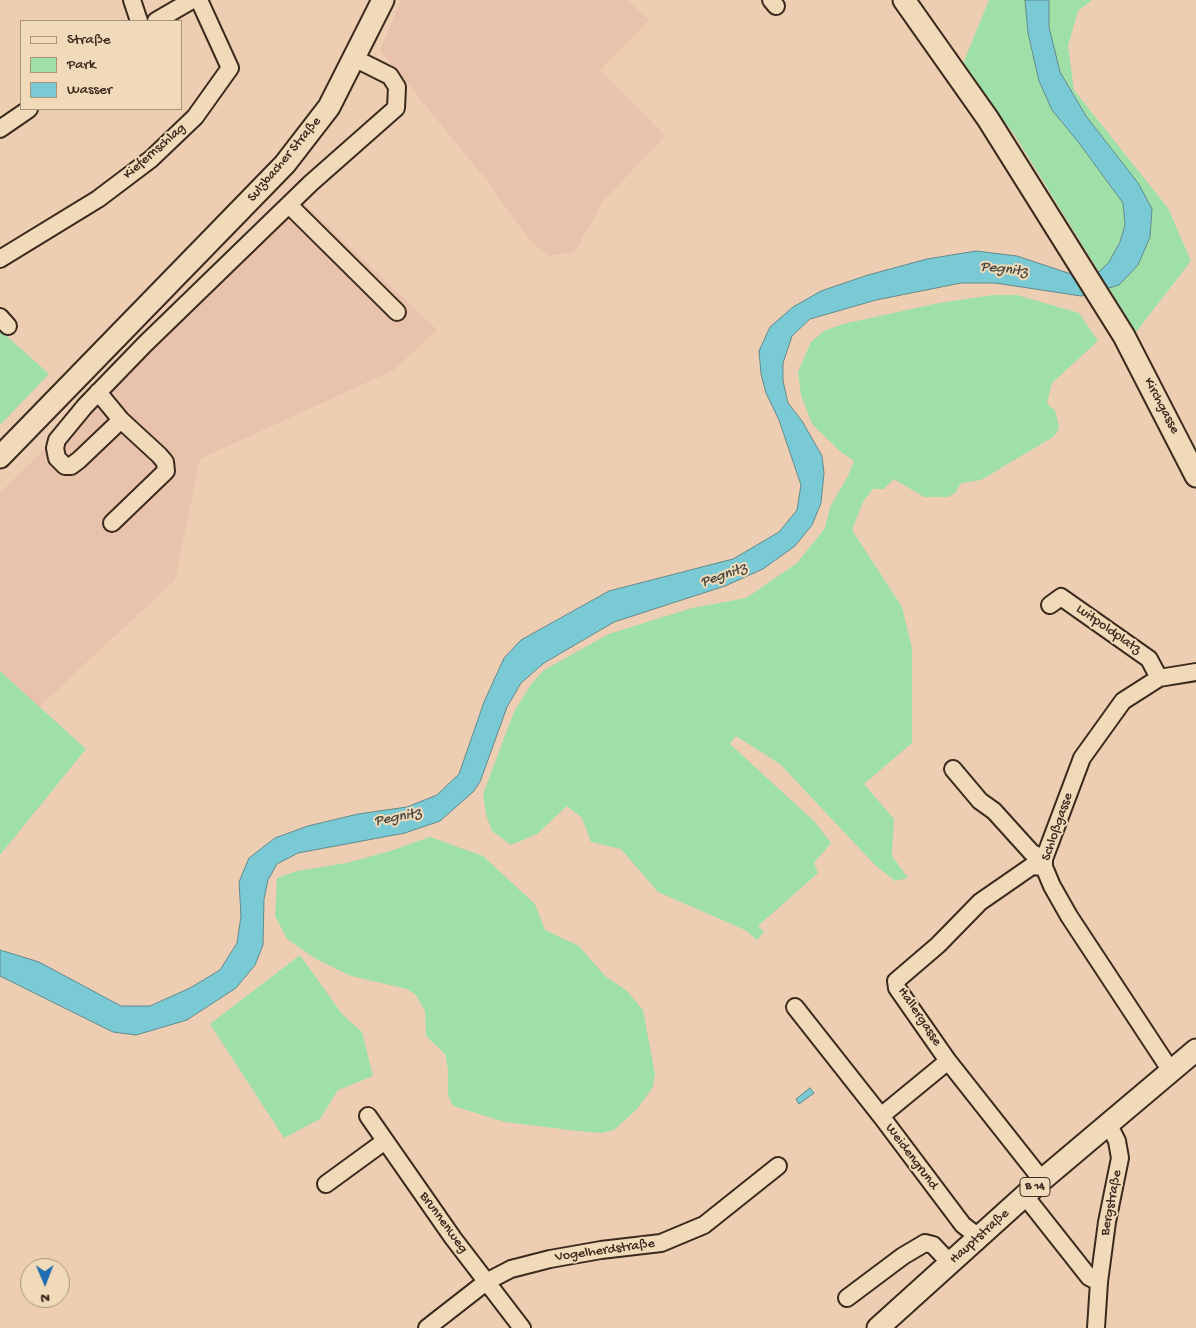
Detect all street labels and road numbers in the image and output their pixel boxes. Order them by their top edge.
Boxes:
street label: Sulzbacher Straße [245,114,325,206]
street label: Kiefernschlag [120,120,190,184]
street label: Kirchgasse [1139,375,1183,437]
street label: Luitpoldplatz [1072,601,1144,659]
street label: Schloßgasse [1039,791,1077,863]
street label: Hallergasse [893,984,945,1050]
street label: Weidengrund [881,1121,941,1193]
street label: Bergstraße [1097,1169,1127,1237]
road number: B 14 [1020,1178,1050,1196]
street label: Brunnenweg [415,1189,471,1257]
street label: Hauptstraße [947,1206,1013,1268]
street label: Vogelherdstraße [554,1236,656,1266]

